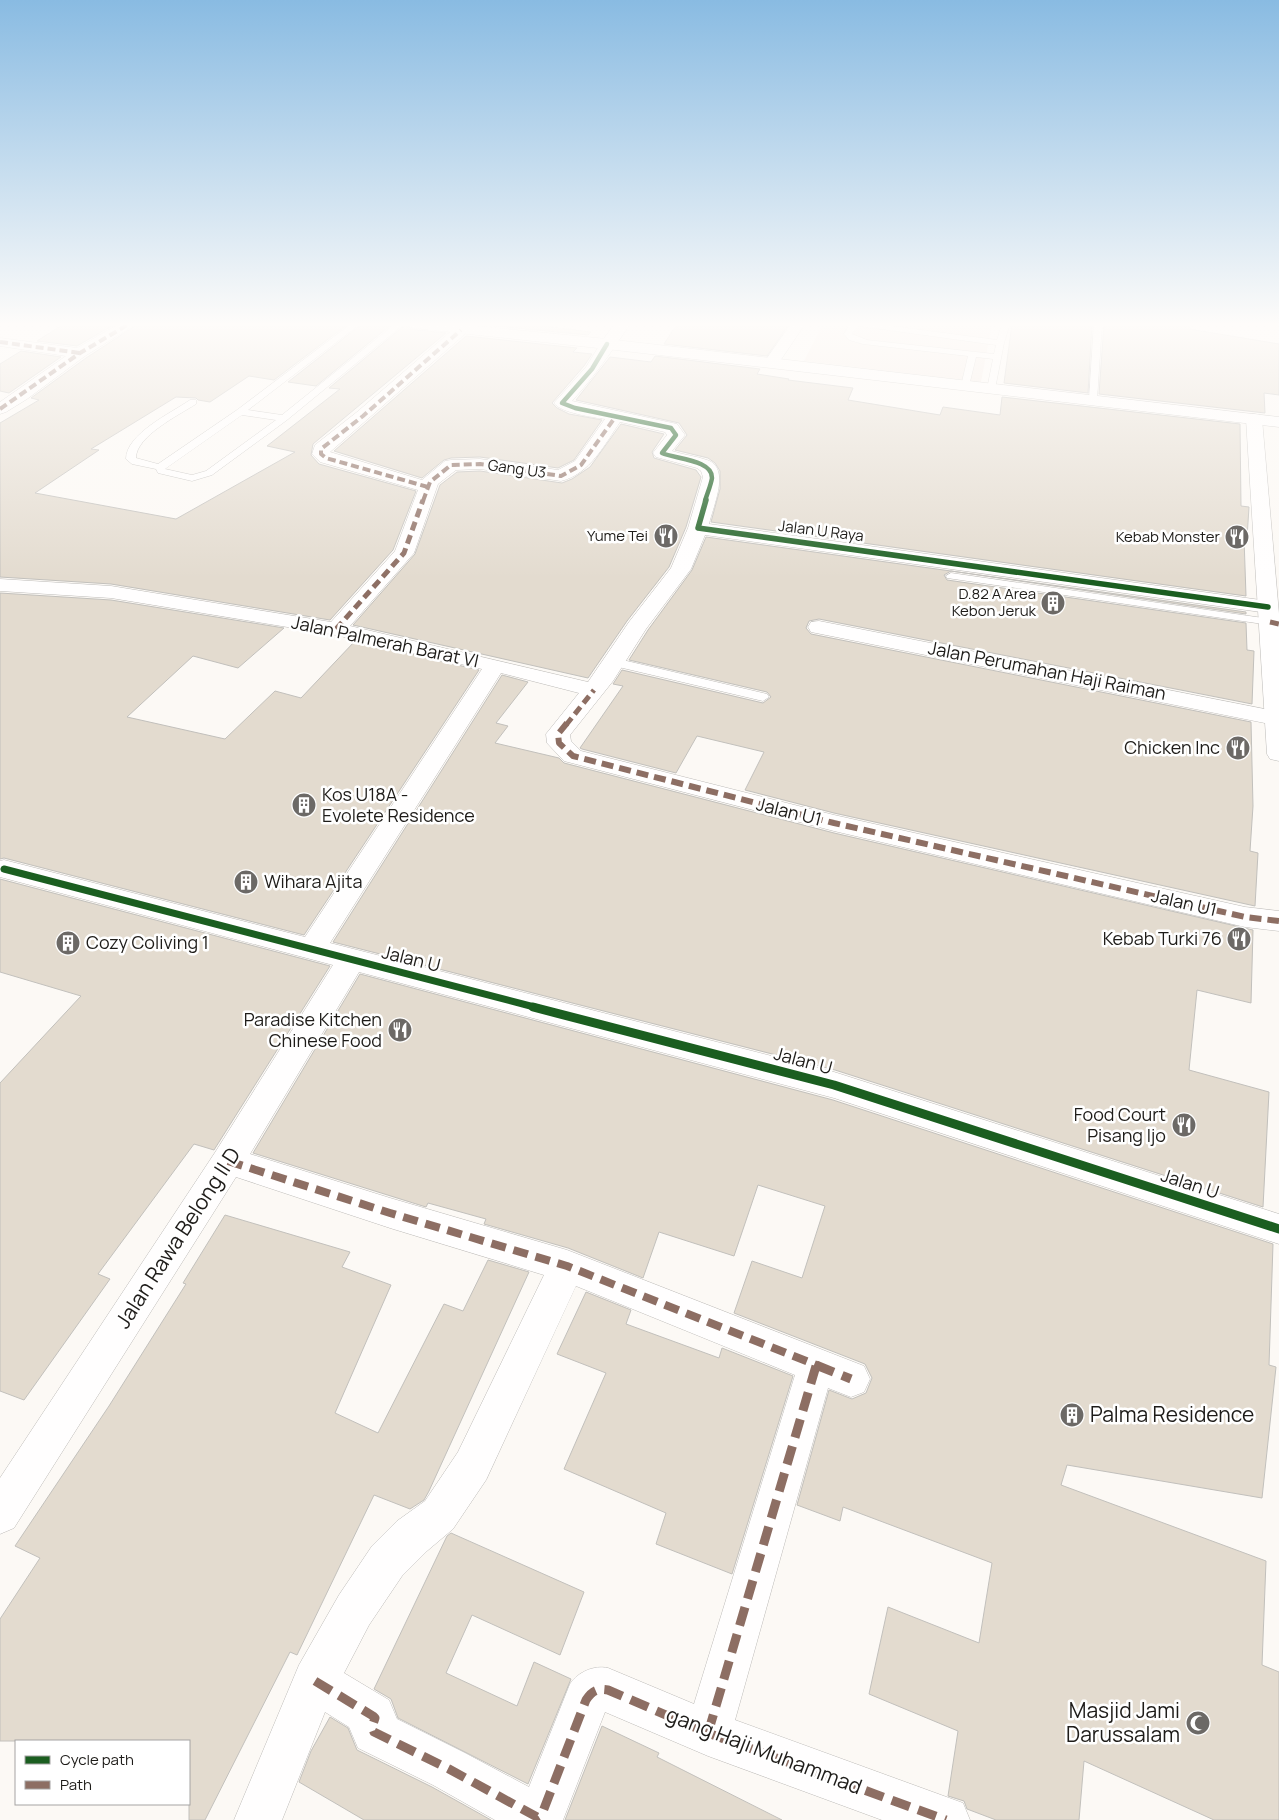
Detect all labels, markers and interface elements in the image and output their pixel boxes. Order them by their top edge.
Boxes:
street label: Gang U3 [487,454,548,483]
street label: Jalan U Raya [777,515,865,546]
restaurant icon: Yume Tei [653,523,679,549]
restaurant icon: Kebab Monster [1224,524,1250,550]
place label: Yume Tei [587,525,648,546]
place label: Kebab Monster [1116,526,1221,547]
place label: D.82 A Area Kebon Jeruk [952,583,1037,621]
building icon: D.82 A Area Kebon Jeruk [1040,590,1066,616]
street label: Jalan Palmerah Barat VI [289,609,481,673]
street label: Jalan Perumahan Haji Raiman [926,635,1168,705]
place label: Chicken Inc [1124,735,1220,759]
restaurant icon: Chicken Inc [1225,735,1251,761]
place label: Kos U18A - Evolete Residence [322,782,475,827]
street label: Jalan U1 [754,791,824,831]
building icon: Kos U18A - Evolete Residence [291,792,317,818]
building icon: Wihara Ajita [233,869,259,895]
place label: Wihara Ajita [264,869,362,893]
street label: Jalan U1 [1149,883,1219,921]
place label: Kebab Turki 76 [1103,926,1222,950]
restaurant icon: Kebab Turki 76 [1226,926,1252,952]
building icon: Cozy Coliving 1 [55,930,81,956]
place label: Cozy Coliving 1 [86,930,209,954]
street label: Jalan U [379,939,443,977]
place label: Paradise Kitchen Chinese Food [244,1007,382,1052]
restaurant icon: Paradise Kitchen Chinese Food [387,1017,413,1043]
street label: Jalan U [771,1041,835,1079]
place label: Food Court Pisang Ijo [1074,1102,1166,1147]
restaurant icon: Food Court Pisang Ijo [1171,1112,1197,1138]
street label: Jalan Rawa Belong II D [108,1142,246,1333]
street label: Jalan U [1158,1162,1222,1204]
place label: Palma Residence [1090,1400,1254,1428]
building icon: Palma Residence [1059,1402,1085,1428]
place label: Masjid Jami Darussalam [1066,1696,1180,1748]
street label: gang Haji Muhammad [662,1700,866,1800]
mosque icon: Masjid Jami Darussalam [1185,1710,1211,1736]
legend [15,1740,190,1805]
text: Cycle path [60,1749,134,1770]
text: Path [60,1774,92,1795]

